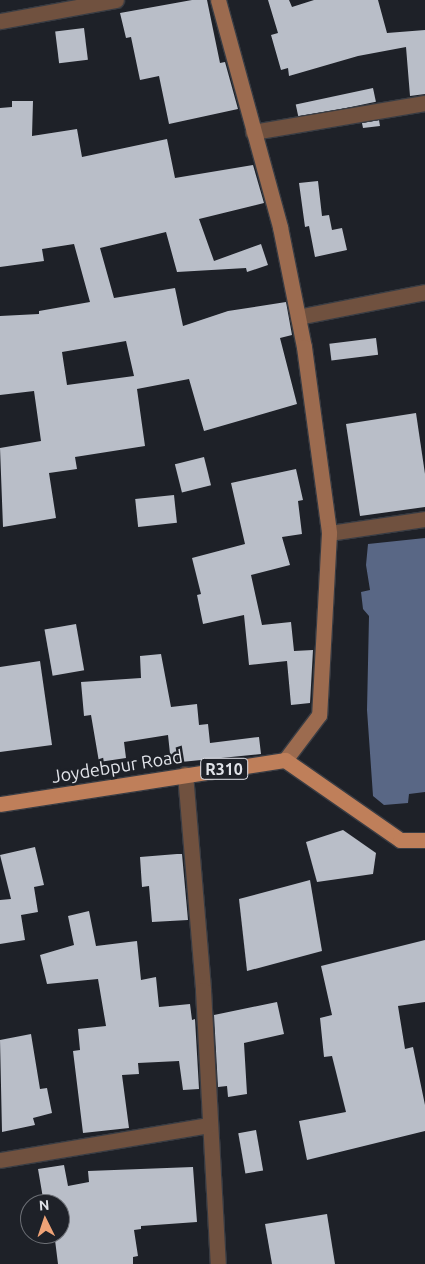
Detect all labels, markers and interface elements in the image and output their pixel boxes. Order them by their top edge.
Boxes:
street label: Joydebpur Road [50,745,184,787]
road number: R310 [199,756,249,782]
north arrow [20,1194,70,1244]
text: N [38,1197,50,1213]

